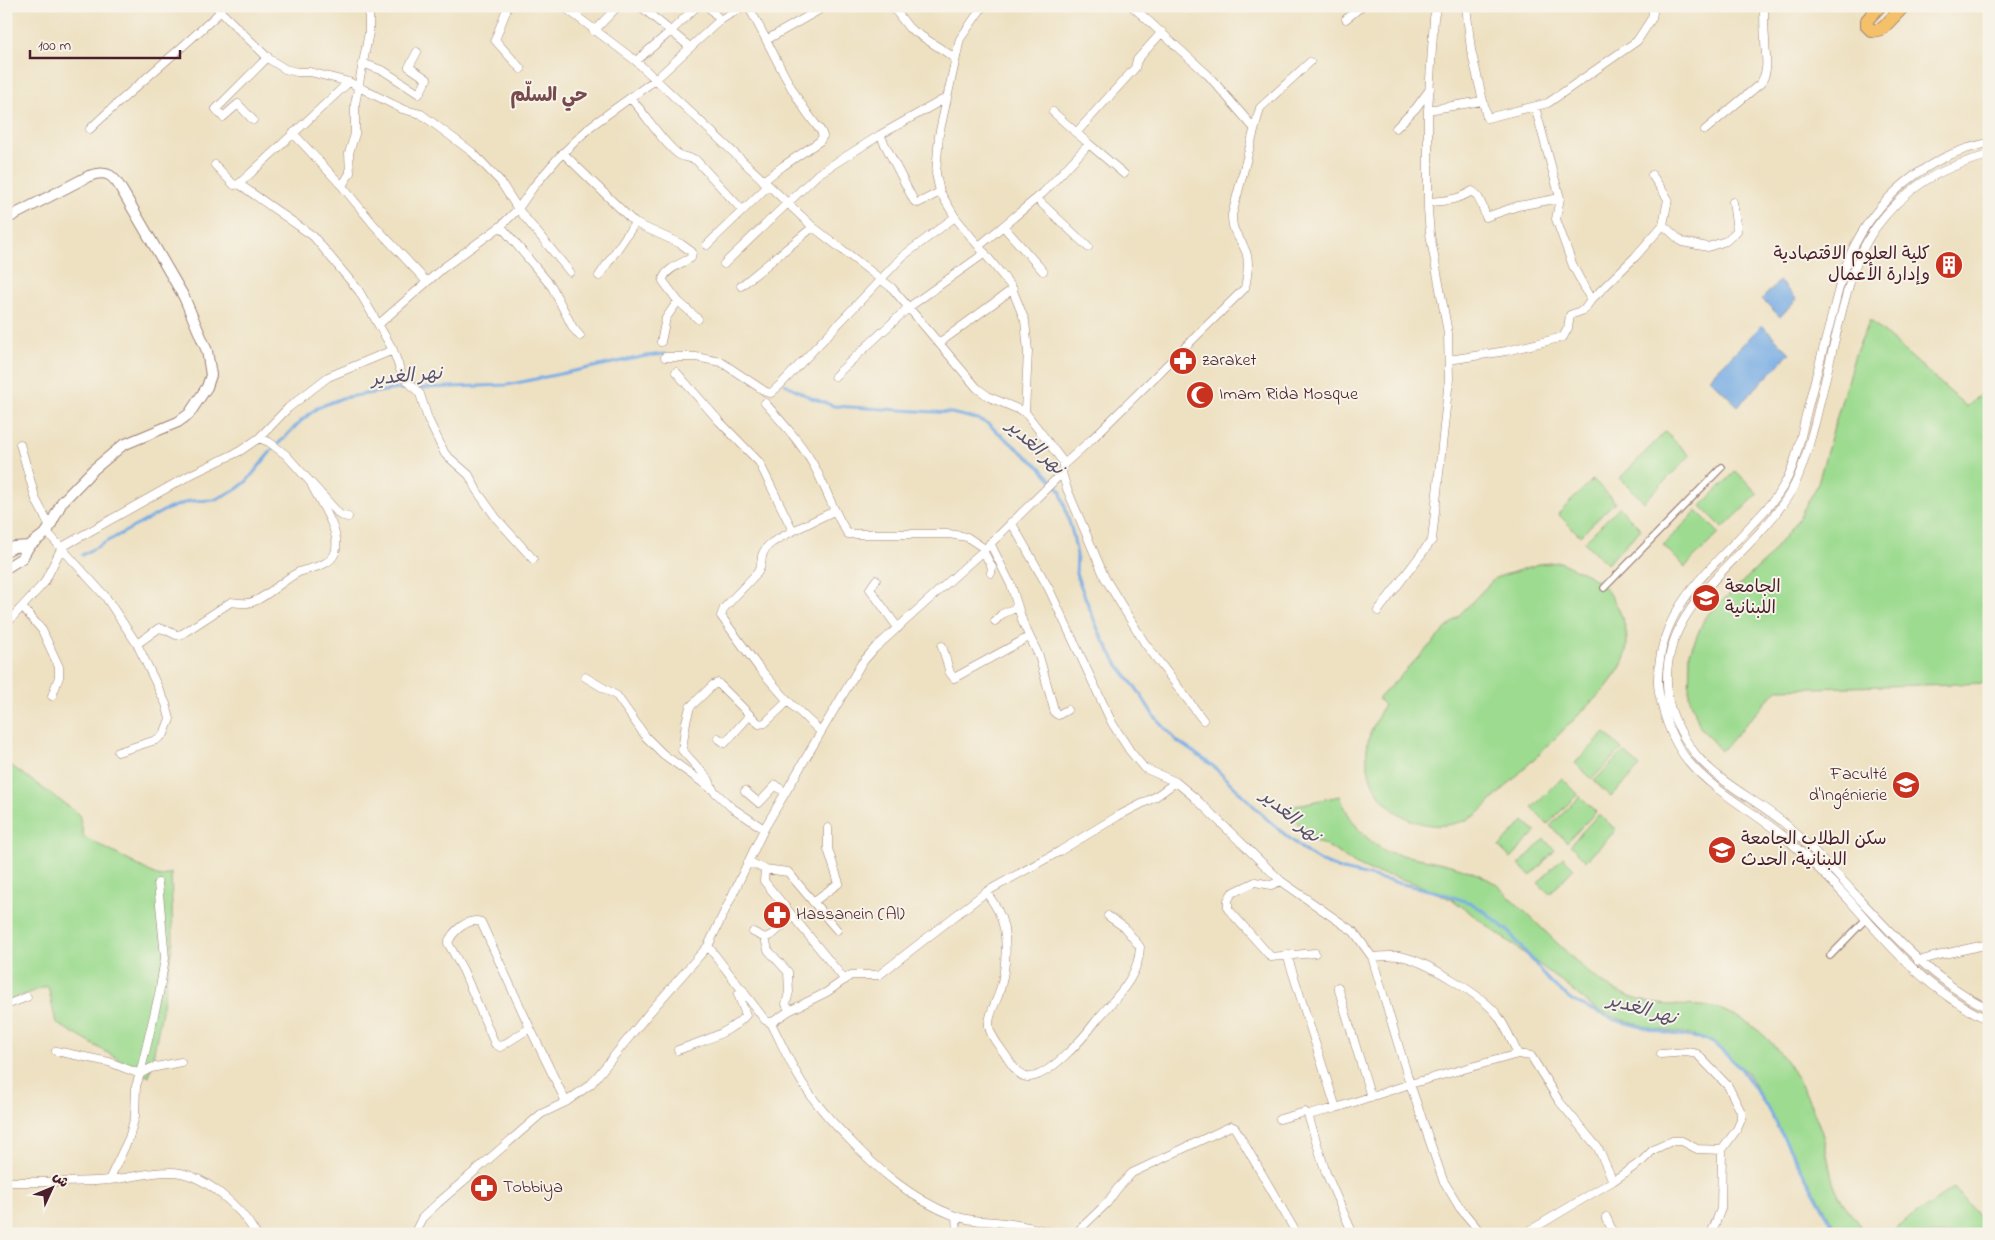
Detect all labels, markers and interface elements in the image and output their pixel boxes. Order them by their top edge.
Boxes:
scale bar [30,28,180,60]
text: 100 m [38,35,71,57]
district label: حي السلّم [510,80,588,111]
place label: كلية العلوم الاقتصادية وإدارة الأعمال [1773,242,1930,289]
building icon: كلية العلوم الاقتصادية وإدارة الأعمال [1934,250,1964,280]
pharmacy icon: zaraket [1168,346,1198,376]
place label: zaraket [1202,348,1257,374]
water label: نهر الغدير [368,360,445,394]
mosque icon: Imam Rida Mosque [1185,380,1215,410]
place label: Imam Rida Mosque [1219,382,1359,408]
water label: نهر الغدير [998,412,1071,483]
place label: الجامعة اللبنانية [1725,575,1781,622]
school or university icon: الجامعة اللبنانية [1691,583,1721,613]
place label: Faculté d'Ingénierie [1809,762,1888,810]
school or university icon: Faculté d'Ingénierie [1891,770,1921,800]
water label: نهر الغدير [1252,782,1327,851]
place label: سكن الطلاب الجامعة اللبنانية، الحدث [1741,827,1887,874]
school or university icon: سكن الطلاب الجامعة اللبنانية، الحدث [1707,835,1737,865]
pharmacy icon: Hassanein (Al) [762,900,792,930]
place label: Hassanein (Al) [796,902,905,928]
water label: نهر الغدير [1602,986,1681,1033]
north arrow [28,1162,78,1212]
text: ش [47,1167,73,1193]
pharmacy icon: Tobbiya [469,1173,499,1203]
place label: Tobbiya [503,1175,563,1201]

